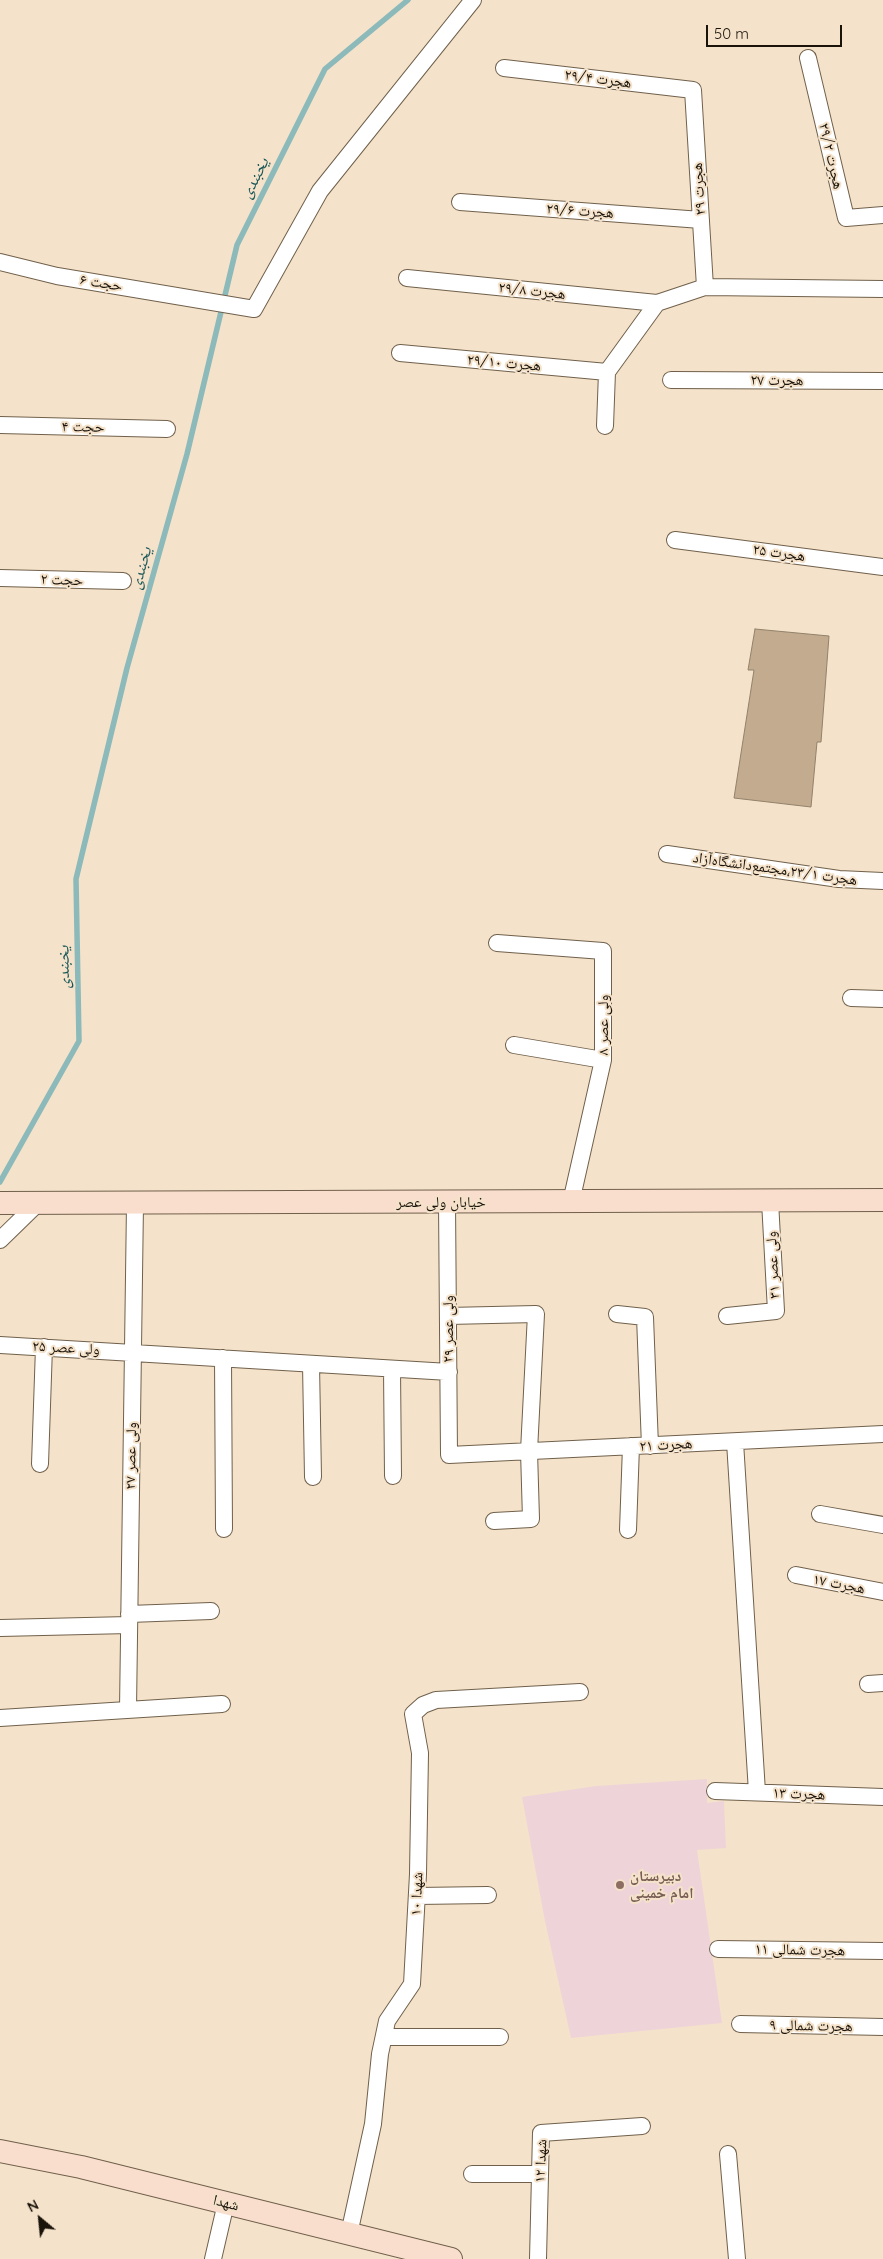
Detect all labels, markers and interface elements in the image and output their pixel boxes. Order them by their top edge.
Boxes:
scale bar [708,15,844,47]
text: 50 m [714,24,749,43]
street label: هجرت ۲۹/۴ [563,66,633,92]
street label: هجرت ۲۹/۲ [815,121,847,191]
water label: یخبندی [237,155,273,201]
street label: هجرت ۲۹ [688,162,710,216]
street label: هجرت ۲۹/۶ [546,200,614,222]
street label: حجت ۶ [79,271,123,295]
street label: هجرت ۲۹/۸ [498,279,566,303]
street label: هجرت ۲۹/۱۰ [466,351,542,375]
street label: هجرت ۲۷ [751,371,803,389]
street label: حجت ۴ [62,418,104,436]
street label: هجرت ۲۵ [752,540,806,566]
water label: یخبندی [126,545,156,591]
street label: حجت ۲ [40,570,84,590]
street label: هجرت ۲۳/۱،مجتمع‌دانشگاه‌آزاد [692,849,858,889]
water label: یخبندی [54,945,74,989]
street label: ولی عصر ۸ [594,995,612,1055]
street label: خیابان ولی عصر [396,1193,486,1211]
street label: ولی عصر ۳۱ [762,1231,784,1299]
street label: ولی عصر ۲۹ [439,1295,457,1363]
street label: ولی عصر ۲۵ [32,1337,100,1359]
street label: ولی عصر ۲۷ [121,1422,141,1490]
street label: هجرت ۲۱ [639,1435,693,1455]
street label: هجرت ۱۷ [811,1570,867,1598]
street label: هجرت ۱۳ [772,1784,826,1804]
place label: دبیرستان امام خمینی [630,1867,693,1902]
street label: شهدا ۱۰ [407,1872,427,1916]
marker: دبیرستان امام خمینی [614,1879,626,1891]
street label: هجرت شمالی ۱۱ [755,1940,845,1960]
street label: هجرت شمالی ۹ [769,2016,853,2036]
street label: شهدا ۱۲ [531,2139,551,2183]
street label: شهدا [211,2191,241,2215]
north arrow [15,2194,65,2244]
text: N [24,2195,42,2216]

